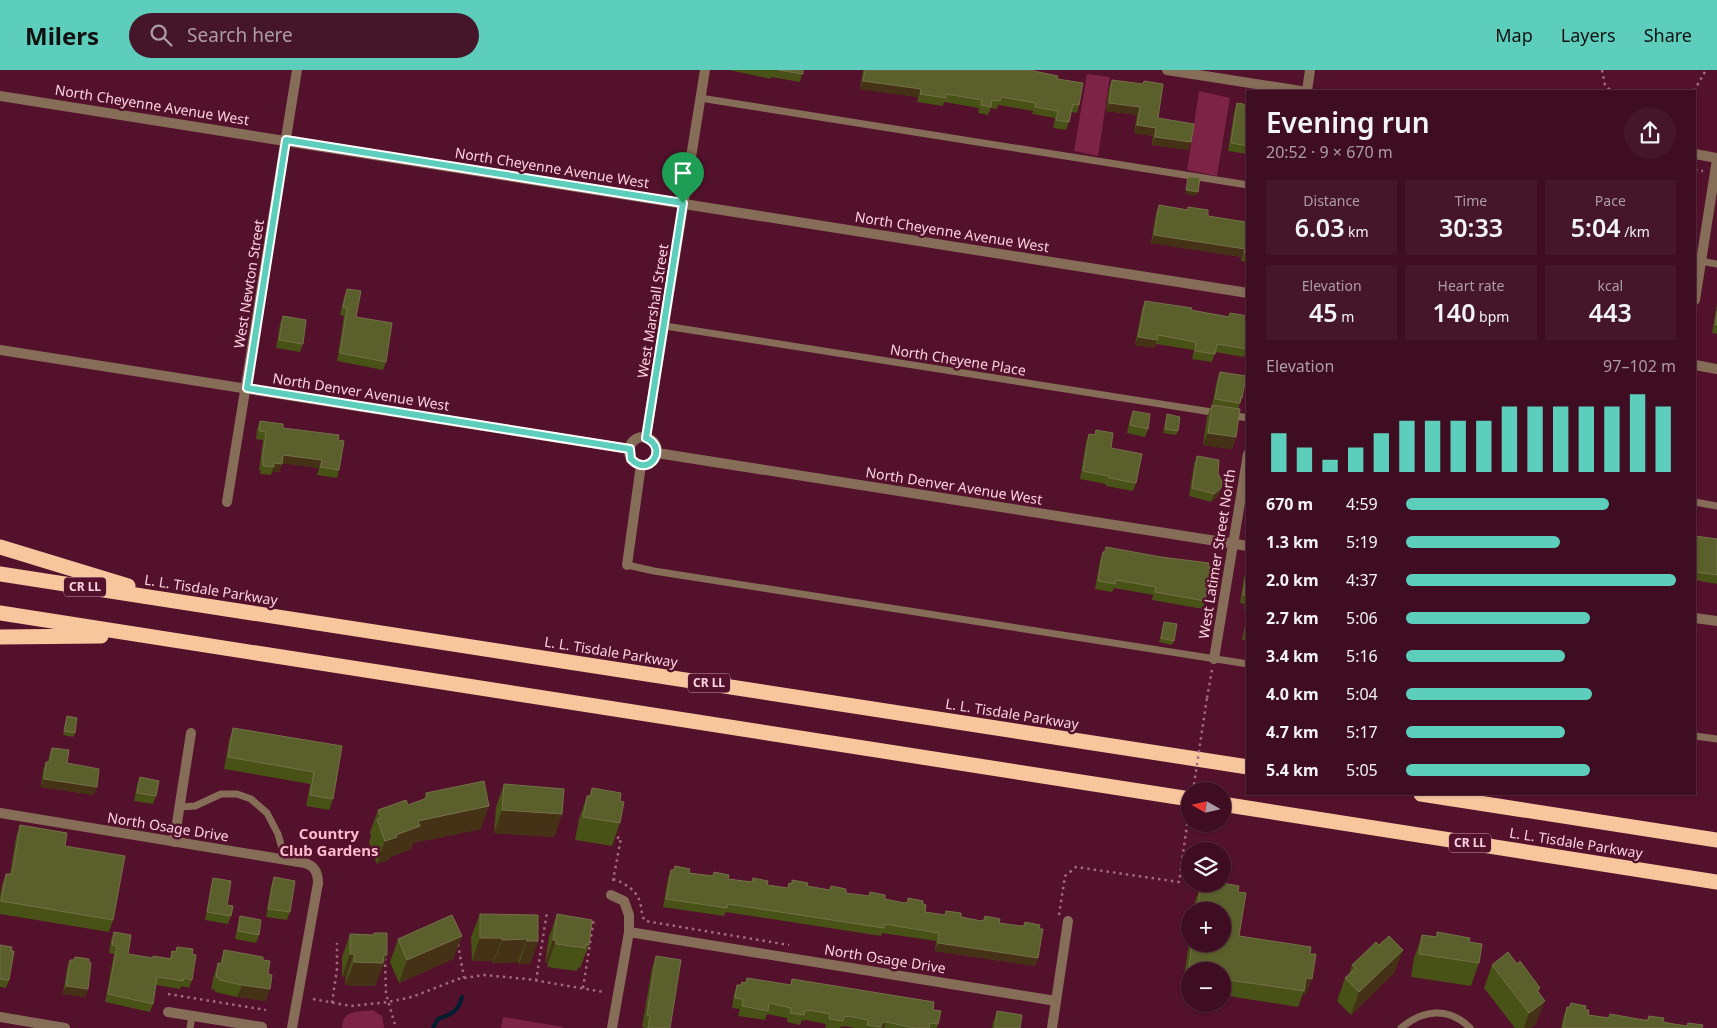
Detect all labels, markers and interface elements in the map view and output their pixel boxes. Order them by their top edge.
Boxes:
search box [129,13,479,58]
text: Milers [25,19,99,52]
icon: search [147,21,175,49]
text: Search here [187,22,293,48]
text: Map [1495,23,1533,47]
text: Layers [1561,23,1616,47]
text: Share [1644,23,1692,47]
street label: North Cheyenne Avenue West [54,80,251,129]
text: Evening run [1266,103,1430,141]
button: share [1624,107,1676,159]
text: 20:52 · 9 × 670 m [1266,141,1393,163]
street label: North Cheyenne Avenue West [454,143,651,192]
pin [662,152,704,203]
icon: arrive [669,159,697,187]
text: Distance [1303,191,1360,210]
text: Time [1455,191,1487,210]
text: Pace [1595,191,1626,210]
street label: North Cheyenne Avenue West [854,207,1051,256]
text: 6.03 [1295,210,1344,244]
text: 30:33 [1439,210,1503,244]
text: 5:04 [1571,210,1621,244]
street label: West Newton Street [229,218,268,350]
text: km [1344,222,1369,241]
text: /km [1621,222,1650,241]
street label: West Marshall Street [633,242,672,379]
text: Elevation [1302,276,1362,295]
text: Heart rate [1438,276,1504,295]
text: kcal [1597,276,1623,295]
text: 45 [1309,295,1338,329]
text: 140 [1433,295,1475,329]
text: 443 [1589,295,1632,329]
text: m [1338,307,1354,326]
text: bpm [1475,307,1509,326]
street label: North Cheyene Place [889,339,1027,380]
text: Elevation [1266,355,1334,377]
text: 97–102 m [1603,355,1676,377]
street label: North Denver Avenue West [271,368,451,415]
street label: North Denver Avenue West [864,462,1044,509]
street label: West Latimer Street North [1194,468,1239,640]
text: 670 m [1266,493,1313,515]
text: 4:59 [1346,493,1378,515]
text: 1.3 km [1266,531,1318,553]
text: 5:19 [1346,531,1378,553]
text: 2.0 km [1266,569,1318,591]
text: 4:37 [1346,569,1378,591]
street label: L. L. Tisdale Parkway [143,570,280,610]
road number: CR LL [64,578,106,596]
text: 2.7 km [1266,607,1318,629]
text: 5:06 [1346,607,1378,629]
street label: L. L. Tisdale Parkway [543,632,680,672]
text: 3.4 km [1266,645,1318,667]
text: 5:16 [1346,645,1378,667]
road number: CR LL [688,674,730,692]
text: 4.0 km [1266,683,1318,705]
text: 5:04 [1346,683,1378,705]
street label: L. L. Tisdale Parkway [944,694,1081,734]
text: 4.7 km [1266,721,1318,743]
text: 5:17 [1346,721,1378,743]
text: 5.4 km [1266,759,1318,781]
text: 5:05 [1346,759,1378,781]
north arrow [1181,782,1231,832]
map controls [1181,782,1231,1012]
street label: North Osage Drive [106,808,230,845]
district label: Country Club Gardens [279,823,379,860]
street label: L. L. Tisdale Parkway [1508,823,1645,863]
road number: CR LL [1449,834,1491,852]
button: layers [1181,842,1231,892]
button: + [1181,902,1231,952]
street label: North Osage Drive [823,940,947,977]
button: − [1181,962,1231,1012]

